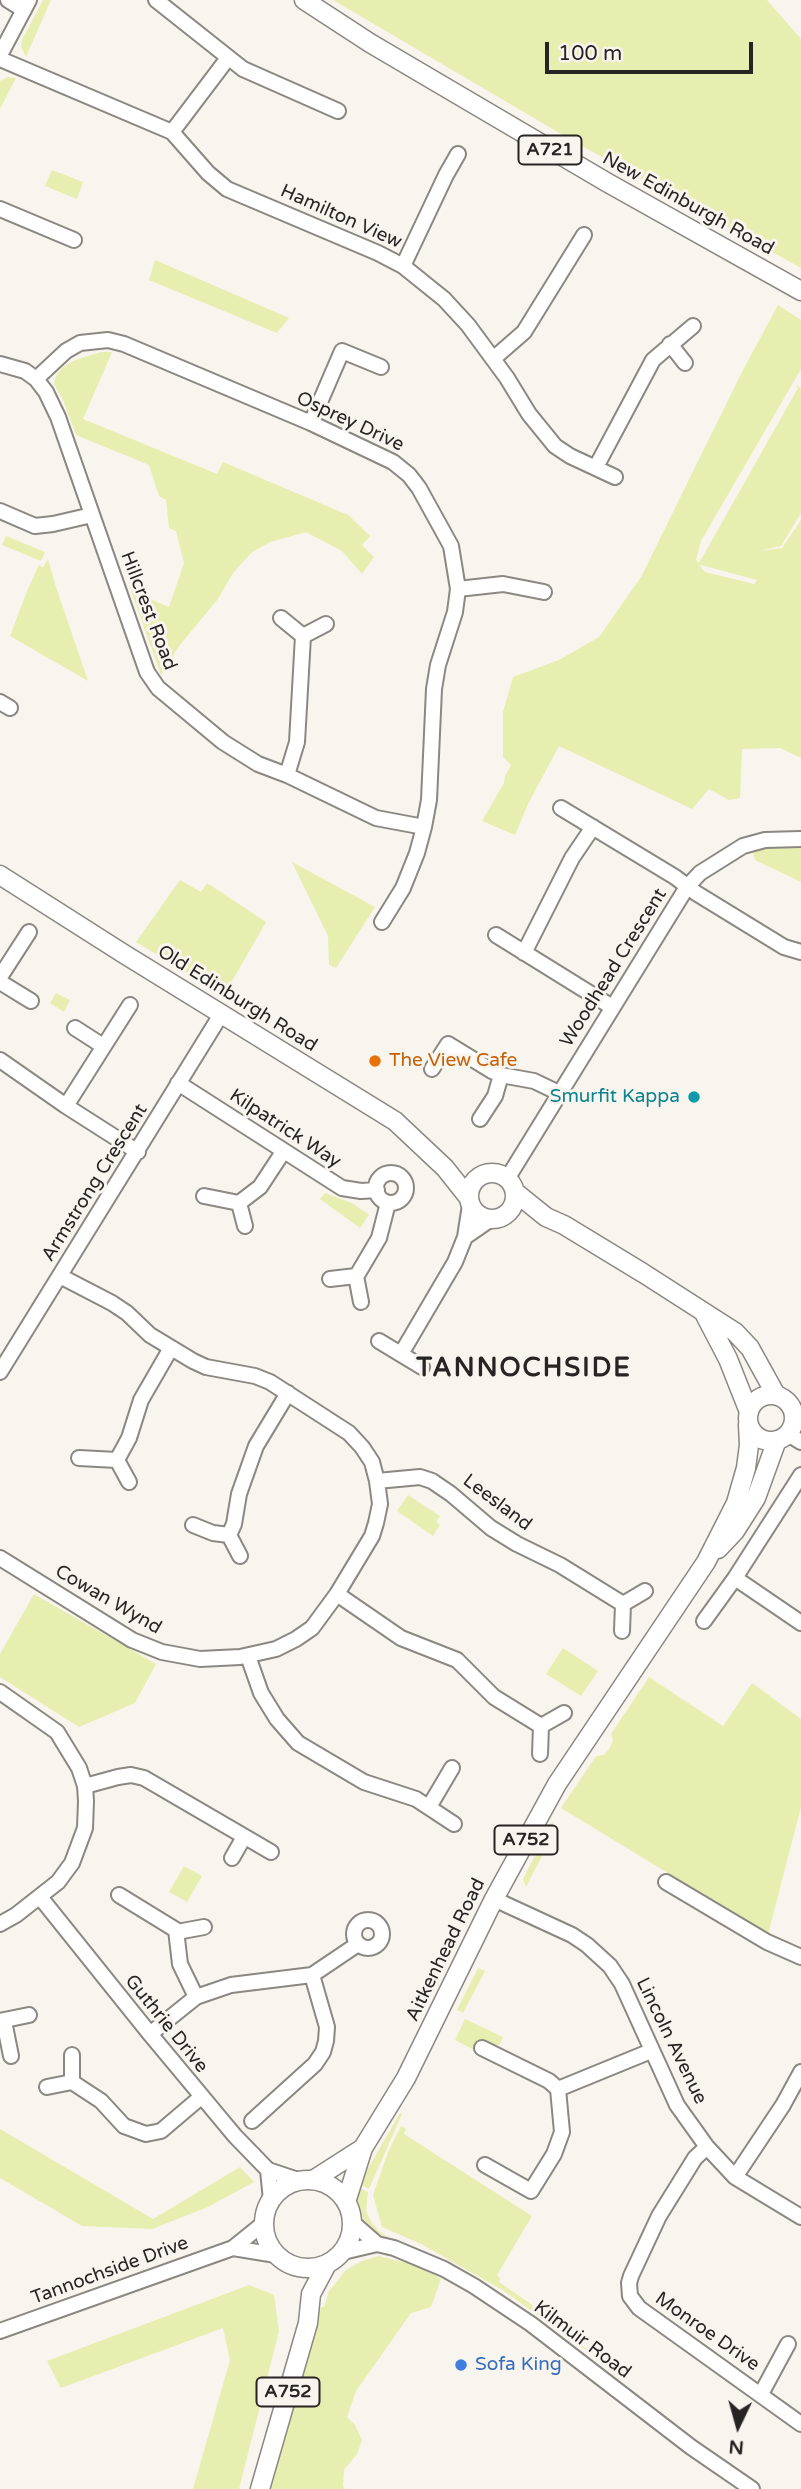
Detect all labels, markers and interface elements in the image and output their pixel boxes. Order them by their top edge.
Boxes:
scale bar [549,28,757,72]
text: 100 m [558,41,622,66]
road number: A721 [518,135,582,164]
street label: New Edinburgh Road [598,147,778,261]
street label: Hamilton View [277,180,405,254]
street label: Osprey Drive [293,387,407,457]
street label: Hillcrest Road [115,548,181,674]
street label: Woodhead Crescent [556,884,672,1052]
street label: Old Edinburgh Road [153,941,321,1057]
place label: The View Cafe [389,1050,517,1072]
marker: The View Cafe [367,1053,383,1069]
street label: Kilpatrick Way [225,1084,345,1174]
place label: Smurfit Kappa [550,1086,680,1108]
marker: Smurfit Kappa [686,1089,702,1105]
street label: Armstrong Crescent [37,1100,153,1266]
district label: TANNOCHSIDE [418,1353,630,1385]
street label: Leesland [458,1470,536,1536]
street label: Cowan Wynd [51,1560,165,1640]
road number: A752 [494,1826,558,1854]
street label: Aitkenhead Road [402,1875,490,2025]
street label: Guthrie Drive [120,1970,212,2078]
street label: Lincoln Avenue [630,1974,712,2108]
street label: Tannochside Drive [28,2232,192,2310]
street label: Monroe Drive [650,2288,764,2376]
street label: Kilmuir Road [529,2296,635,2384]
place label: Sofa King [475,2354,562,2376]
marker: Sofa King [453,2357,469,2373]
road number: A752 [256,2378,320,2406]
north arrow [703,2391,773,2461]
text: N [728,2435,745,2459]

